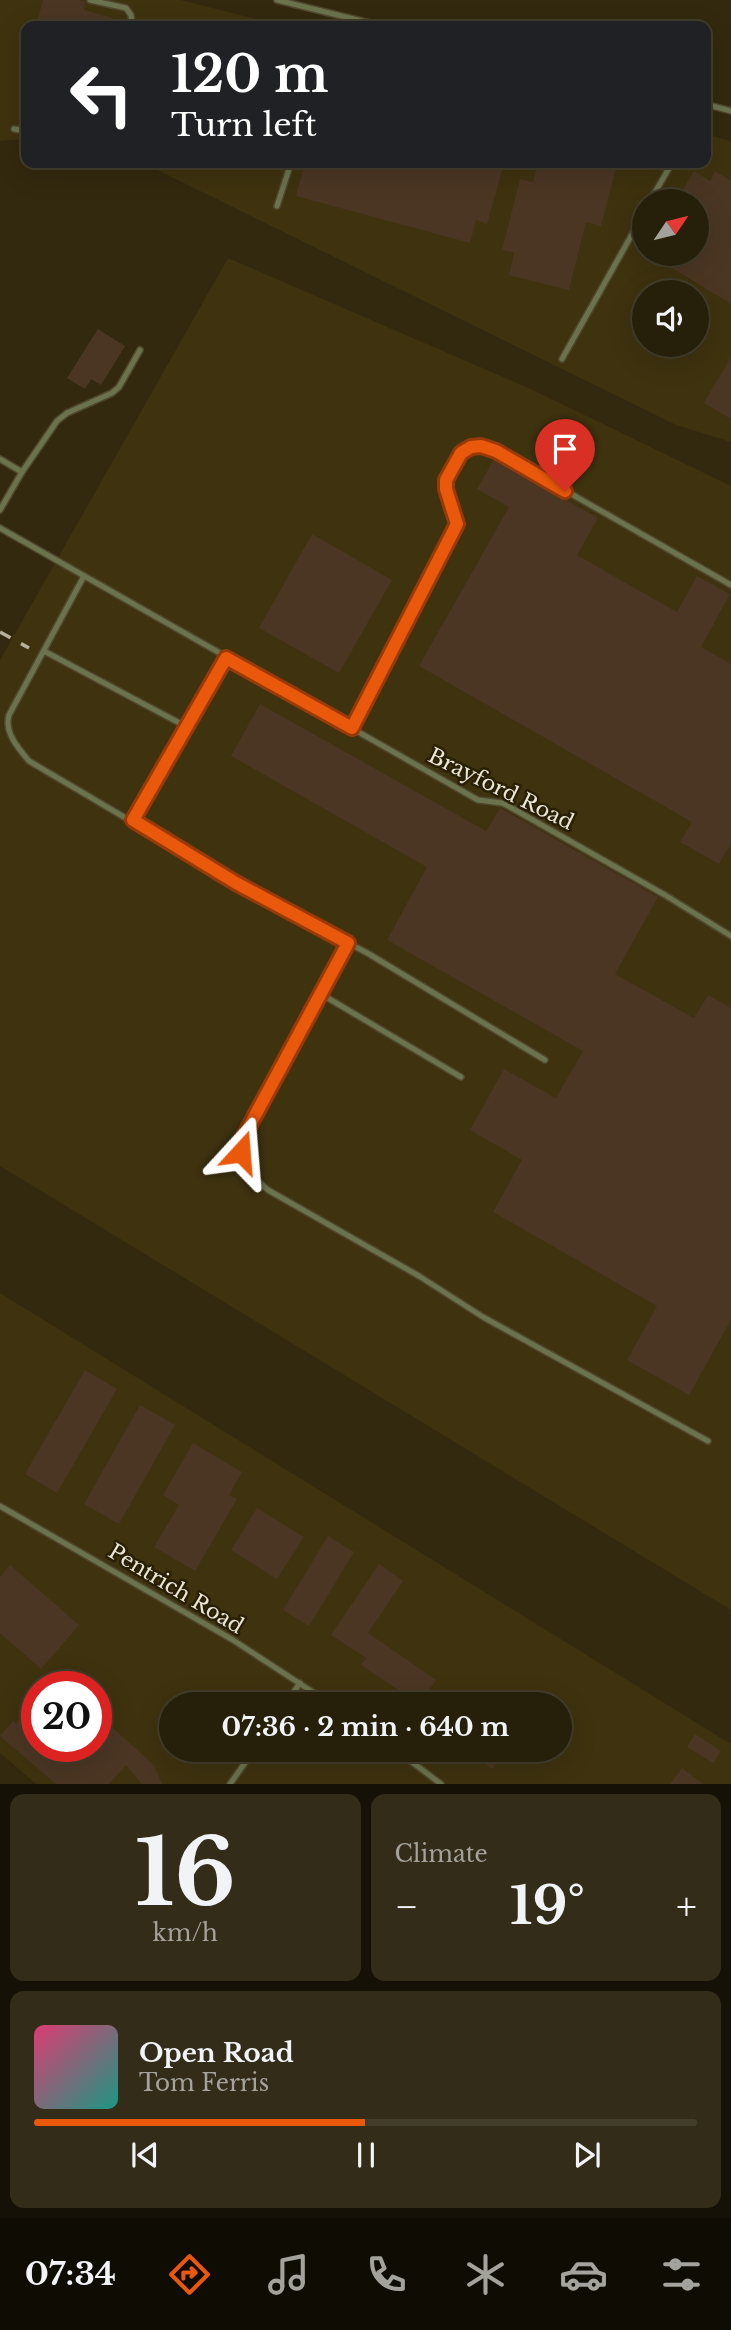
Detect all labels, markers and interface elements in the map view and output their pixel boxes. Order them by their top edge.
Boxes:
text: 120 m [171,44,329,105]
icon: left [56,49,147,140]
text: Turn left [171,105,317,145]
north arrow [632,189,709,266]
map controls [632,189,709,357]
button: sound [632,280,709,357]
pin [535,419,595,491]
icon: arrive [546,430,584,468]
street label: Brayford Road [424,743,578,835]
position arrow [204,1115,278,1189]
street label: Pentrich Road [104,1538,248,1640]
speed limit sign: 20 [21,1671,112,1762]
text: 07:36 · 2 min · 640 m [222,1711,509,1743]
text: 16 [135,1817,236,1930]
text: Climate [395,1840,488,1868]
text: 19° [510,1874,585,1938]
text: − [395,1883,419,1930]
text: + [676,1883,697,1930]
text: km/h [153,1919,218,1947]
text: Open Road [139,2037,294,2069]
text: Tom Ferris [139,2069,269,2097]
icon: previous [126,2136,164,2174]
icon: pause [347,2136,385,2174]
icon: next [568,2136,606,2174]
icon: directions [165,2250,214,2299]
icon: music [264,2250,313,2299]
icon: phone [362,2250,411,2299]
icon: climate [461,2250,510,2299]
icon: car [559,2250,608,2299]
icon: filters [657,2250,706,2299]
text: 07:34 [25,2254,116,2294]

